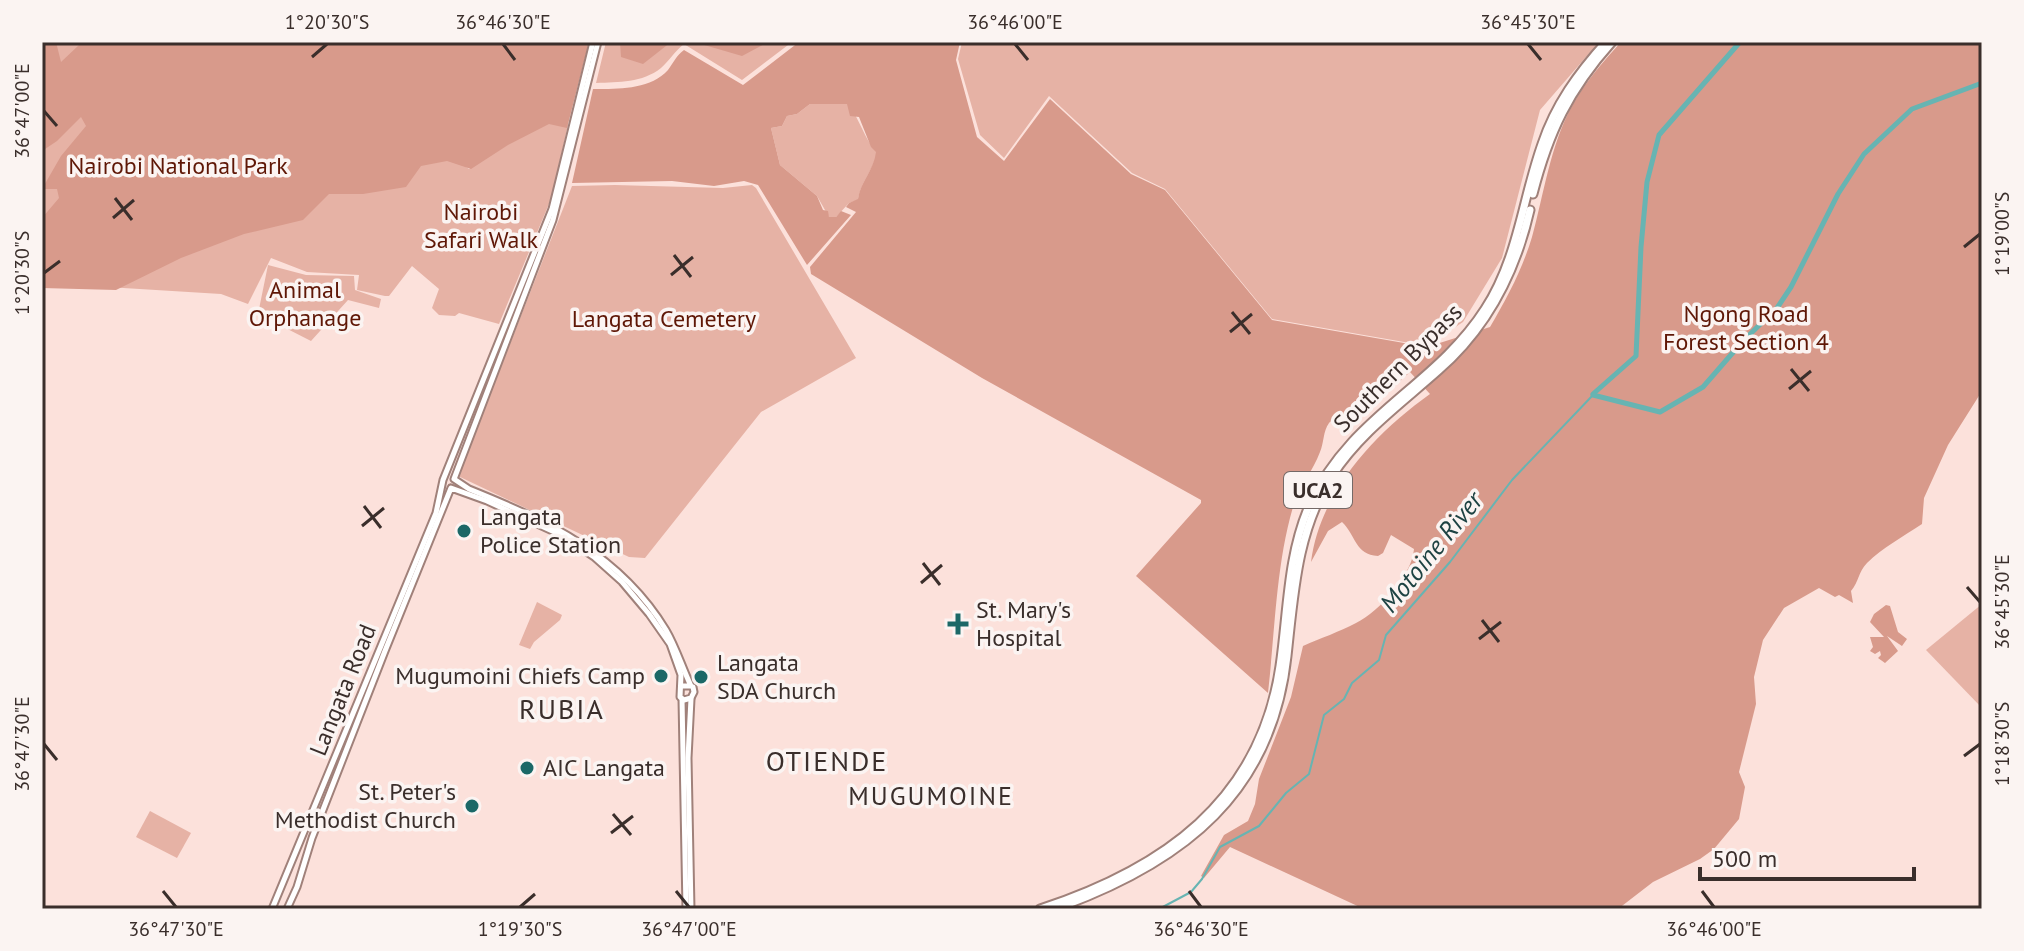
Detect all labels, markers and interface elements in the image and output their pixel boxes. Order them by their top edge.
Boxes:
text: 1°20'30"S [285,9,369,35]
text: 36°46'30"E [455,9,551,35]
text: 36°46'00"E [967,9,1063,35]
text: 36°45'30"E [1480,9,1576,35]
text: 36°47'00"E [9,63,35,159]
park label: Nairobi National Park [68,150,288,181]
text: 1°19'00"S [1989,192,2015,276]
park label: Nairobi Safari Walk [424,196,539,255]
text: 1°20'30"S [9,231,35,315]
park label: Animal Orphanage [249,274,361,333]
street label: Southern Bypass [1327,297,1469,439]
park label: Ngong Road Forest Section 4 [1663,298,1829,357]
park label: Langata Cemetery [572,303,756,334]
road number: UCA2 [1284,472,1352,508]
water label: Motoine River [1372,484,1490,619]
place label: Langata Police Station [480,501,621,560]
marker: Langata Police Station [455,522,473,540]
text: 36°45'30"E [1989,554,2015,650]
place label: St. Mary's Hospital [976,594,1071,653]
marker: St. Mary's Hospital [947,613,969,635]
street label: Langata Road [302,620,383,760]
place label: Langata SDA Church [717,647,836,706]
place label: Mugumoini Chiefs Camp [395,660,645,691]
marker: Mugumoini Chiefs Camp [652,667,670,685]
marker: Langata SDA Church [692,668,710,686]
district label: RUBIA [519,690,605,727]
text: 36°47'30"E [9,696,35,792]
text: 1°18'30"S [1989,702,2015,786]
district label: OTIENDE [766,742,888,779]
place label: AIC Langata [543,752,665,783]
marker: AIC Langata [518,759,536,777]
place label: St. Peter's Methodist Church [275,776,456,835]
district label: MUGUMOINE [848,779,1014,812]
marker: St. Peter's Methodist Church [463,797,481,815]
scale bar [1700,831,1914,881]
text: 500 m [1712,843,1777,874]
text: 36°47'30"E [128,916,224,942]
text: 1°19'30"S [478,916,562,942]
text: 36°47'00"E [641,916,737,942]
text: 36°46'30"E [1153,916,1249,942]
text: 36°46'00"E [1666,916,1762,942]

